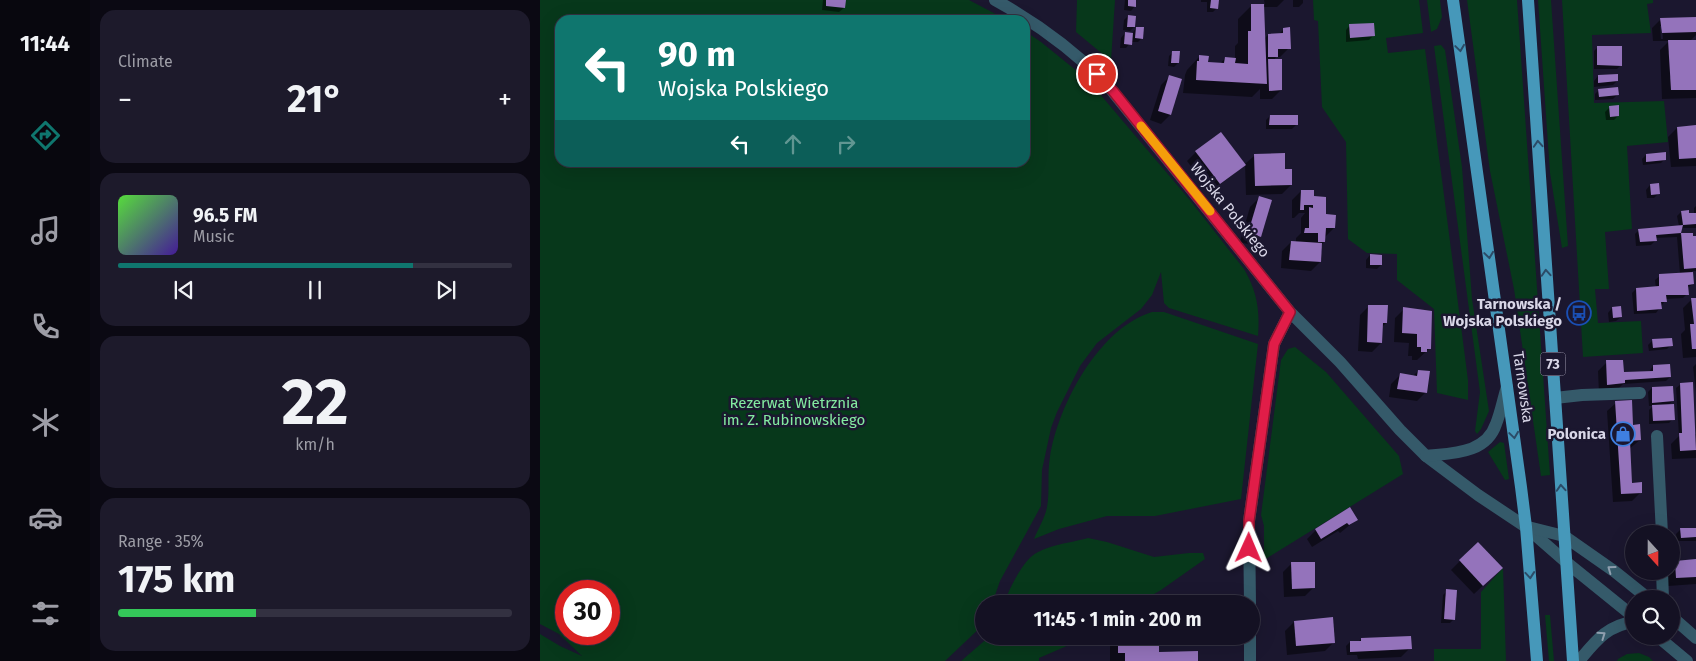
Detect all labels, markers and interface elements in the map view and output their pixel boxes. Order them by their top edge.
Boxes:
text: 11:44 [20,30,70,57]
text: 90 m [658,33,736,75]
icon: left [575,35,640,100]
one-way arrow [1454,45,1465,53]
text: Climate [118,52,173,71]
pin [1076,53,1118,95]
icon: arrive [1083,60,1111,88]
text: Wojska Polskiego [658,75,829,102]
text: 21° [287,76,343,122]
text: − [118,83,132,116]
text: + [498,83,512,116]
icon: directions [28,118,63,153]
icon: left [726,130,754,158]
icon: ahead [779,130,807,158]
icon: right [832,130,860,158]
one-way arrow [1532,140,1543,148]
street label: Wojska Polskiego [1186,159,1274,261]
text: 96.5 FM [193,204,258,227]
icon: music [28,213,63,248]
text: Music [193,227,234,246]
one-way arrow [1483,251,1493,259]
one-way arrow [1541,269,1552,277]
icon: previous [170,276,198,304]
icon: pause [301,276,329,304]
icon: next [432,276,460,304]
place label: Tarnowska / Wojska Polskiego [1443,295,1562,330]
bus stop icon: Tarnowska / Wojska Polskiego [1566,300,1592,326]
icon: phone [28,309,63,344]
street label: Tarnowska [1509,350,1537,424]
road number: 73 [1540,352,1566,376]
text: 22 [281,363,349,441]
park label: Rezerwat Wietrznia im. Z. Rubinowskiego [723,394,865,429]
icon: climate [28,405,63,440]
shop icon: Polonica [1610,421,1636,447]
place label: Polonica [1547,425,1606,443]
one-way arrow [1508,431,1518,439]
text: km/h [295,435,335,454]
one-way arrow [1556,484,1567,492]
icon: car [28,500,63,535]
position arrow [1222,521,1274,573]
north arrow [1625,525,1680,580]
map controls [1625,525,1680,645]
text: Range · 35% [118,532,204,551]
text: 175 km [118,556,235,602]
one-way arrow [1607,566,1617,575]
one-way arrow [1524,571,1535,579]
speed limit sign: 30 [555,580,620,645]
button: search [1625,590,1680,645]
icon: filters [28,596,63,631]
text: 11:45 · 1 min · 200 m [1034,608,1201,631]
one-way arrow [1596,633,1605,641]

